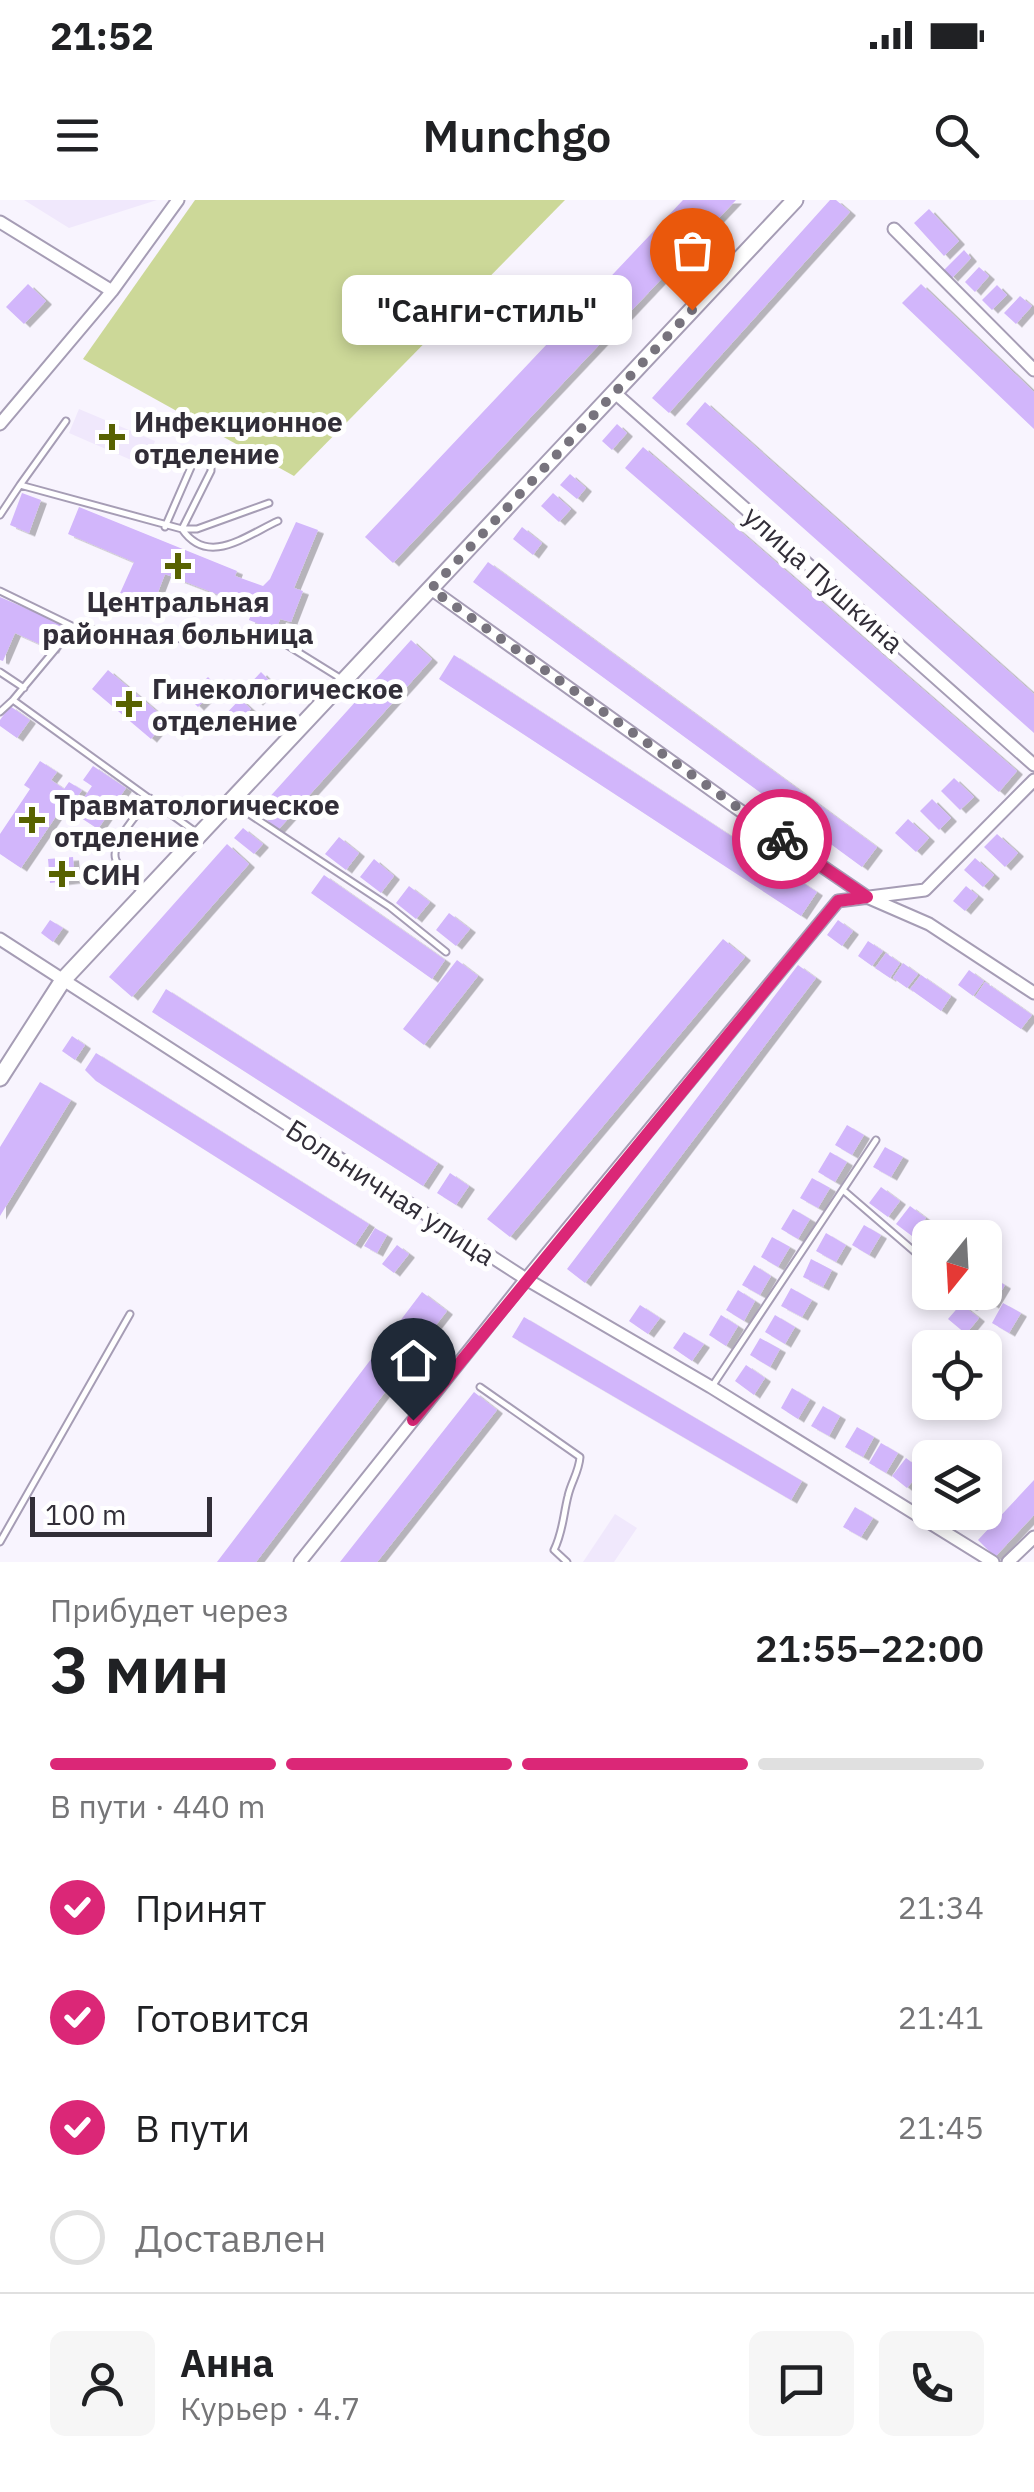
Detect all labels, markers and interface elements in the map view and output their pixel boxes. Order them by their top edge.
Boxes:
text: 21:52 [50,11,154,60]
text: Munchgo [423,106,611,164]
icon: menu [50,108,105,163]
icon: search [929,108,984,163]
pin [650,208,735,311]
icon: bag [665,223,720,278]
callout: "Санги-стиль" [342,275,632,345]
text: "Санги-стиль" [376,289,598,331]
place label: Инфекционное отделение [134,403,343,472]
marker: Инфекционное отделение [99,424,125,450]
street label: улица Пушкина [736,497,912,661]
marker: Центральная районная больница [165,553,191,579]
place label: Центральная районная больница [42,583,314,652]
place label: Гинекологическое отделение [152,670,403,739]
marker: Гинекологическое отделение [116,691,142,717]
place label: Травматологическое отделение [54,786,340,855]
courier [732,789,832,889]
marker: Травматологическое отделение [19,807,45,833]
icon: bike [755,812,810,867]
place label: СИН [82,856,141,893]
marker: СИН [51,863,73,885]
street label: Больничная улица [279,1110,503,1274]
north arrow [912,1220,1002,1310]
map controls [912,1220,1002,1530]
pin [371,1318,456,1421]
button: locate [912,1330,1002,1420]
icon: home [386,1333,441,1388]
button: layers [912,1440,1002,1530]
scale bar [30,1492,212,1536]
text: 100 m [45,1496,126,1533]
text: Прибудет через [50,1589,289,1631]
text: 21:55–22:00 [755,1623,984,1672]
text: 3 мин [50,1626,230,1711]
text: В пути · 440 m [50,1785,266,1827]
icon: check [50,1880,105,1935]
text: Принят [135,1883,266,1932]
text: 21:34 [898,1886,984,1928]
icon: check [50,1990,105,2045]
text: Готовится [135,1993,310,2042]
text: 21:41 [898,1996,984,2038]
icon: check [50,2100,105,2155]
text: В пути [135,2103,250,2152]
text: 21:45 [898,2106,984,2148]
text: Доставлен [135,2213,326,2262]
button: person [50,2331,155,2436]
button: chat [749,2331,854,2436]
button: phone [879,2331,984,2436]
text: Анна [180,2338,274,2387]
text: Курьер · 4.7 [180,2387,360,2429]

